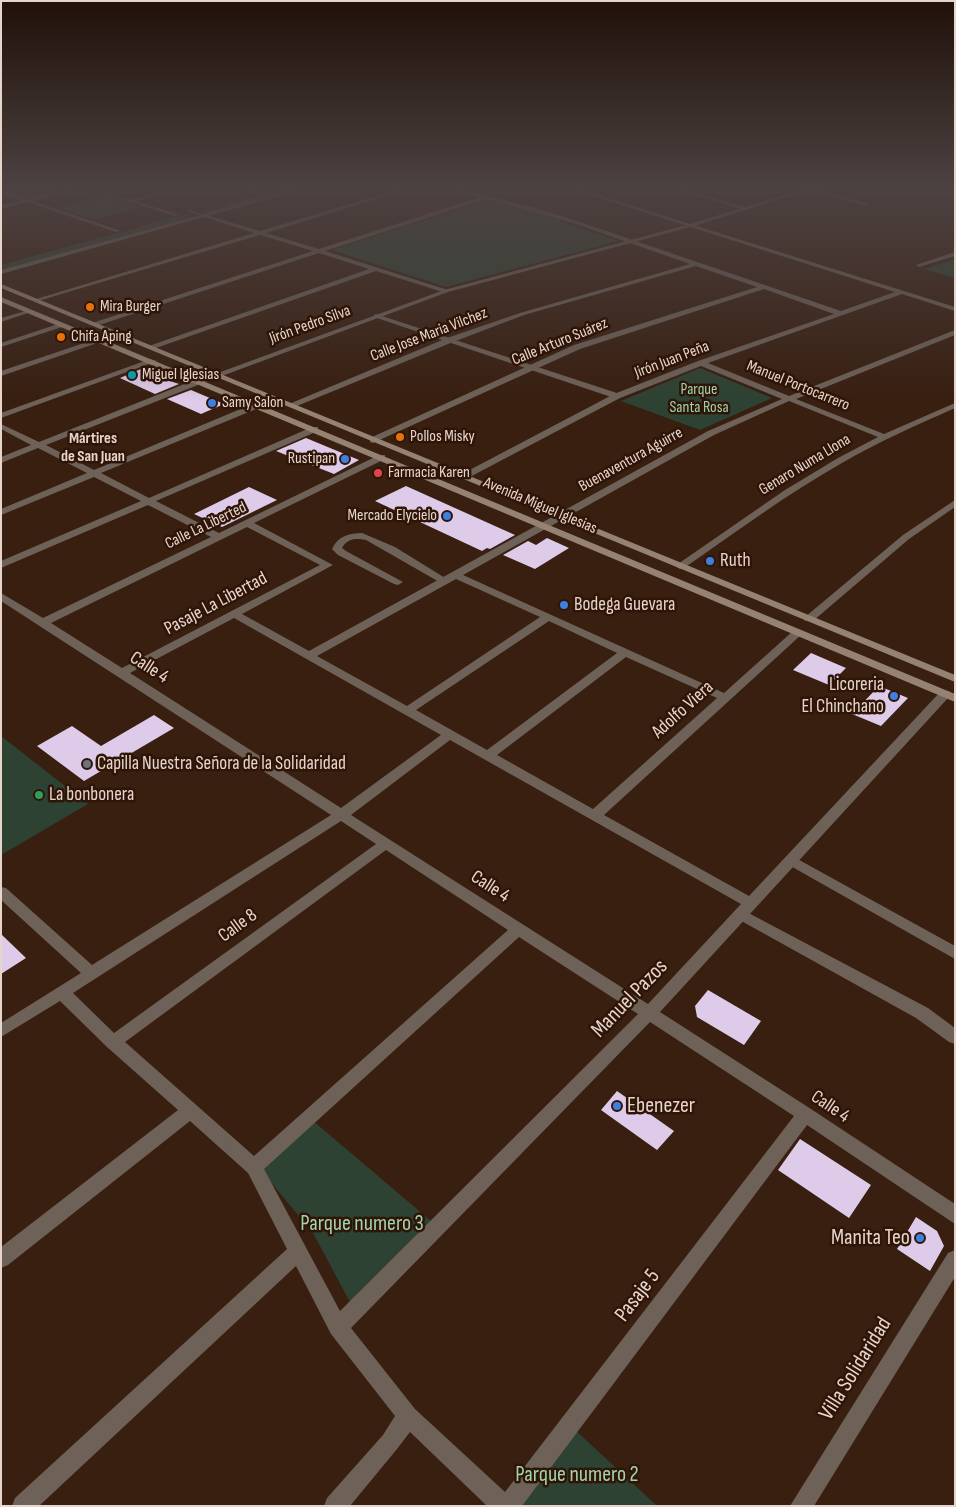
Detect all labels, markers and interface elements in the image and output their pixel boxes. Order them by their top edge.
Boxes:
place label: Mira Burger [100,297,161,317]
marker: Mira Burger [84,301,96,313]
street label: Jirón Pedro Silva [267,301,353,349]
street label: Calle Jose Maria Vilchez [368,304,490,366]
street label: Calle Arturo Suárez [509,314,611,370]
place label: Chifa Aping [71,327,132,347]
marker: Chifa Aping [55,331,67,343]
street label: Jirón Juan Peña [632,337,712,383]
street label: Manuel Portocarrero [744,357,852,415]
place label: Miguel Iglesias [142,365,219,385]
marker: Miguel Iglesias [126,369,138,381]
park label: Parque Santa Rosa [669,380,729,418]
place label: Samy Salon [222,393,283,413]
marker: Samy Salon [206,397,218,409]
street label: Buenaventura Aguirre [576,424,686,496]
place label: Pollos Misky [410,427,475,447]
district label: Mártires de San Juan [61,429,125,467]
street label: Genaro Numa Llona [756,430,854,500]
marker: Pollos Misky [394,431,406,443]
place label: Rustipan [288,449,335,469]
marker: Rustipan [339,453,351,465]
place label: Farmacia Karen [388,463,470,483]
marker: Farmacia Karen [372,467,384,479]
street label: Avenida Miguel Iglesias [480,473,600,539]
street label: Calle La Liberted [162,498,250,554]
place label: Mercado Elycielo [347,506,437,526]
marker: Mercado Elycielo [441,510,453,522]
place label: Ruth [720,550,751,572]
marker: Ruth [704,555,716,567]
street label: Pasaje La Libertad [161,567,271,641]
place label: Bodega Guevara [574,594,675,616]
marker: Bodega Guevara [558,599,570,611]
street label: Calle 4 [125,647,173,689]
place label: Licoreria El Chinchano [802,674,884,718]
street label: Adolfo Viera [647,676,719,744]
marker: Licoreria El Chinchano [888,690,900,702]
place label: Capilla Nuestra Señora de la Solidaridad [97,753,346,775]
marker: Capilla Nuestra Señora de la Solidaridad [81,758,93,770]
place label: La bonbonera [49,784,134,806]
marker: La bonbonera [33,789,45,801]
street label: Calle 4 [466,866,514,908]
street label: Calle 8 [214,904,262,948]
street label: Manuel Pazos [586,954,674,1044]
street label: Calle 4 [806,1086,854,1128]
place label: Ebenezer [627,1093,695,1119]
marker: Ebenezer [611,1100,623,1112]
park label: Parque numero 3 [300,1211,424,1237]
place label: Manita Teo [831,1225,910,1251]
marker: Manita Teo [914,1232,926,1244]
street label: Pasaje 5 [610,1265,666,1327]
street label: Villa Solidaridad [814,1313,898,1425]
park label: Parque numero 2 [515,1462,639,1488]

